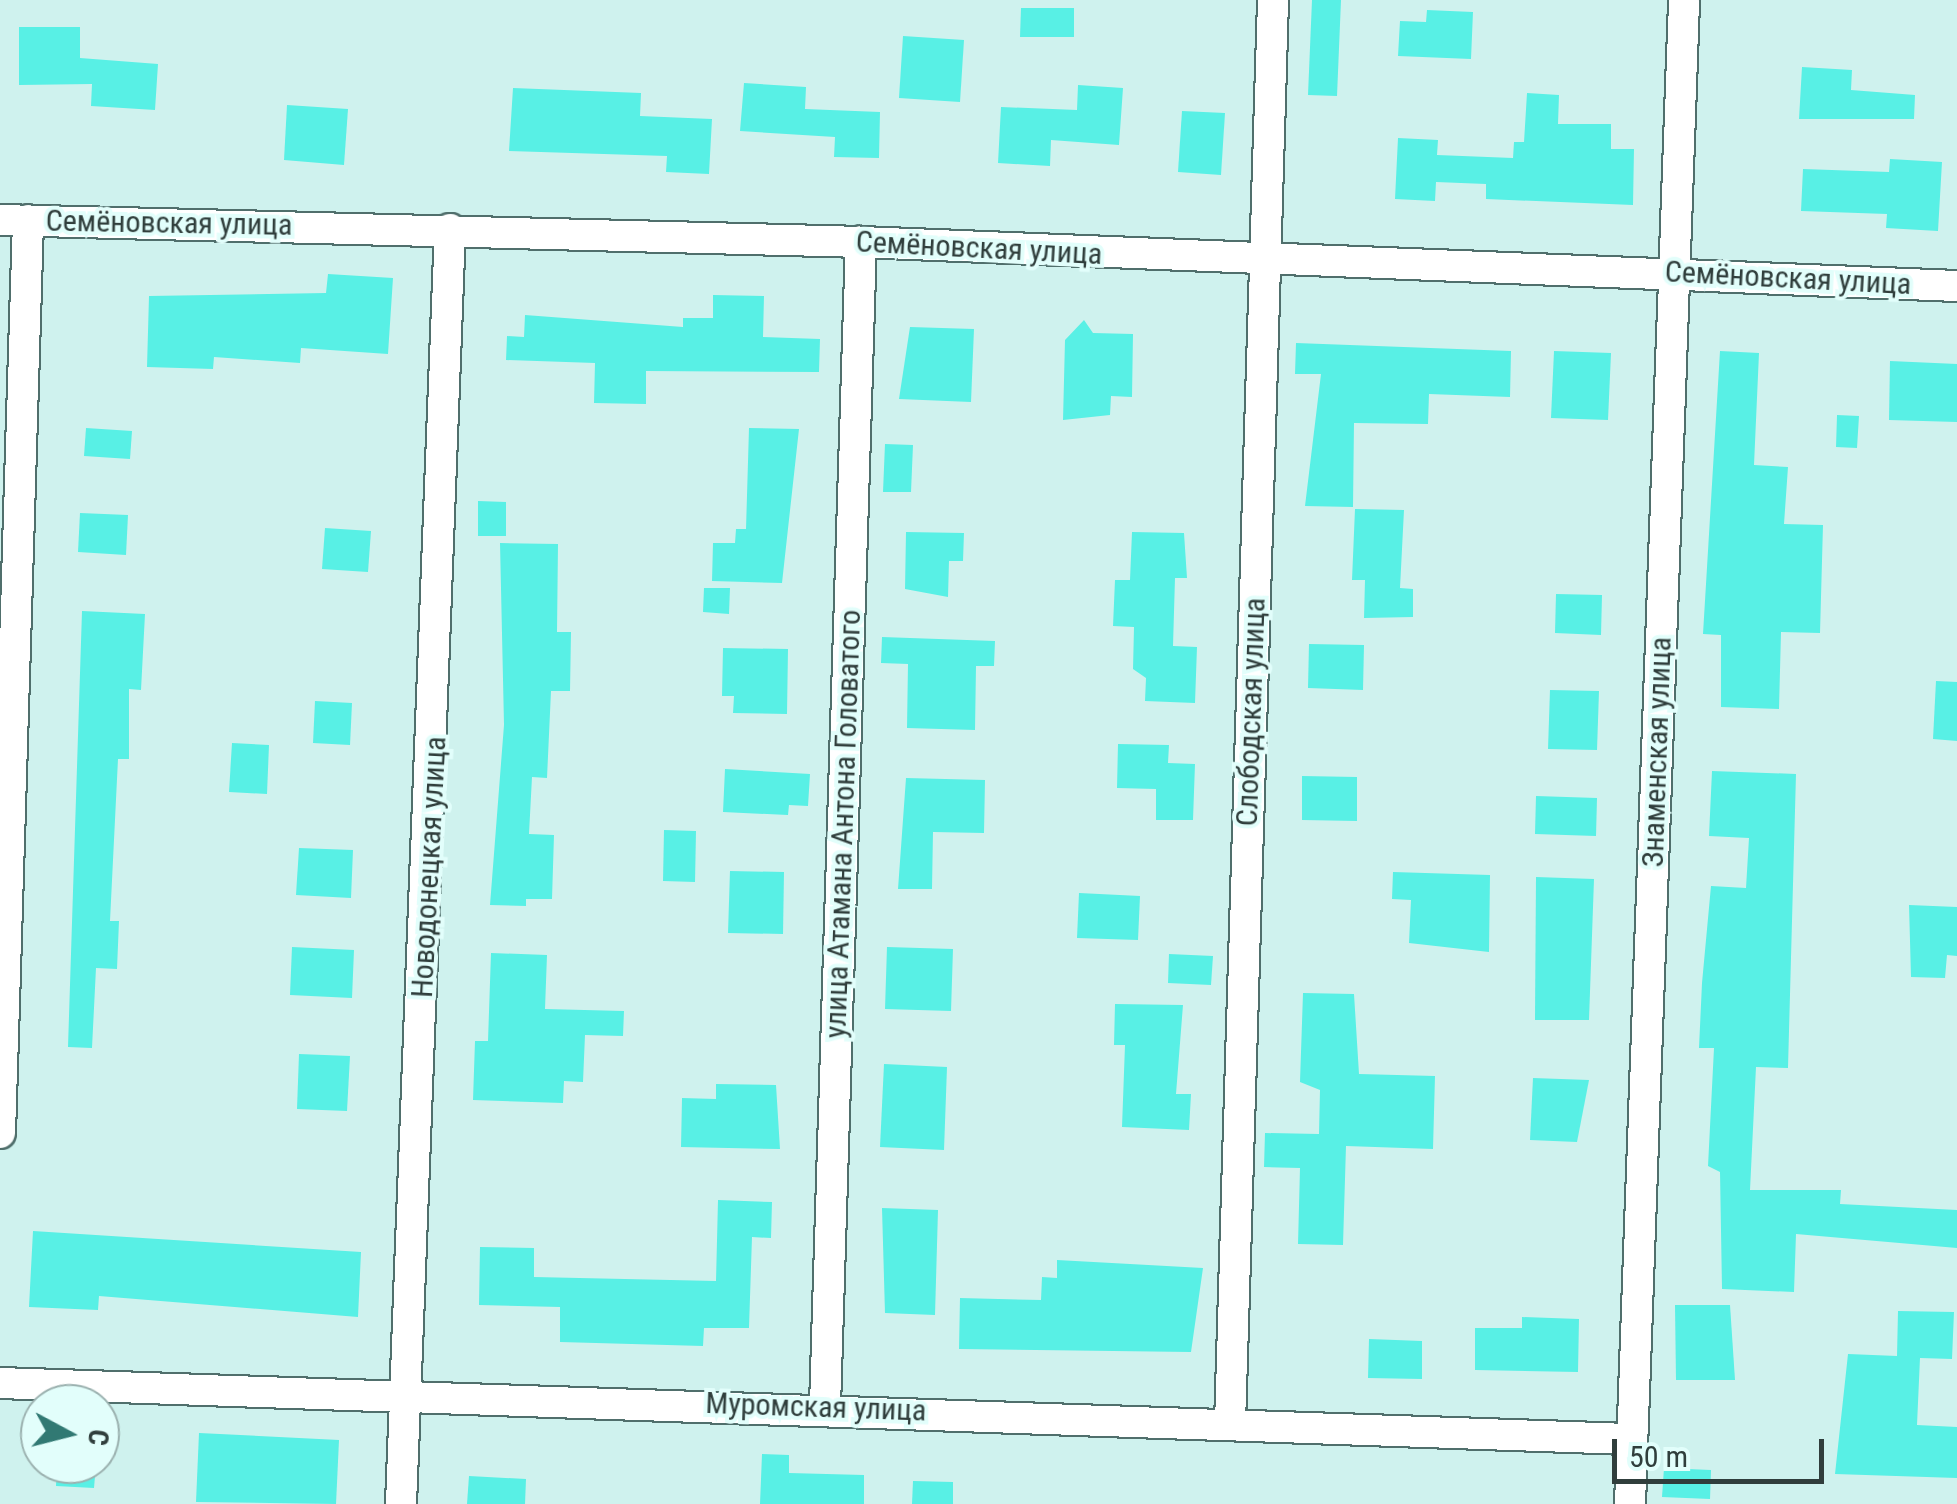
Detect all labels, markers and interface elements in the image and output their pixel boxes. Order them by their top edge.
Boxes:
street label: Семёновская улица [45,203,293,243]
street label: Семёновская улица [855,224,1103,272]
street label: Семёновская улица [1664,254,1912,302]
street label: Слободская улица [1229,597,1273,827]
street label: улица Атамана Антона Головатого [818,609,868,1039]
street label: Знаменская улица [1635,636,1679,868]
street label: Новодонецкая улица [404,735,454,999]
north arrow [20,1384,120,1484]
street label: Муромская улица [705,1385,927,1429]
scale bar [1617,1419,1830,1481]
text: С [81,1428,116,1447]
text: 50 m [1629,1439,1688,1474]

